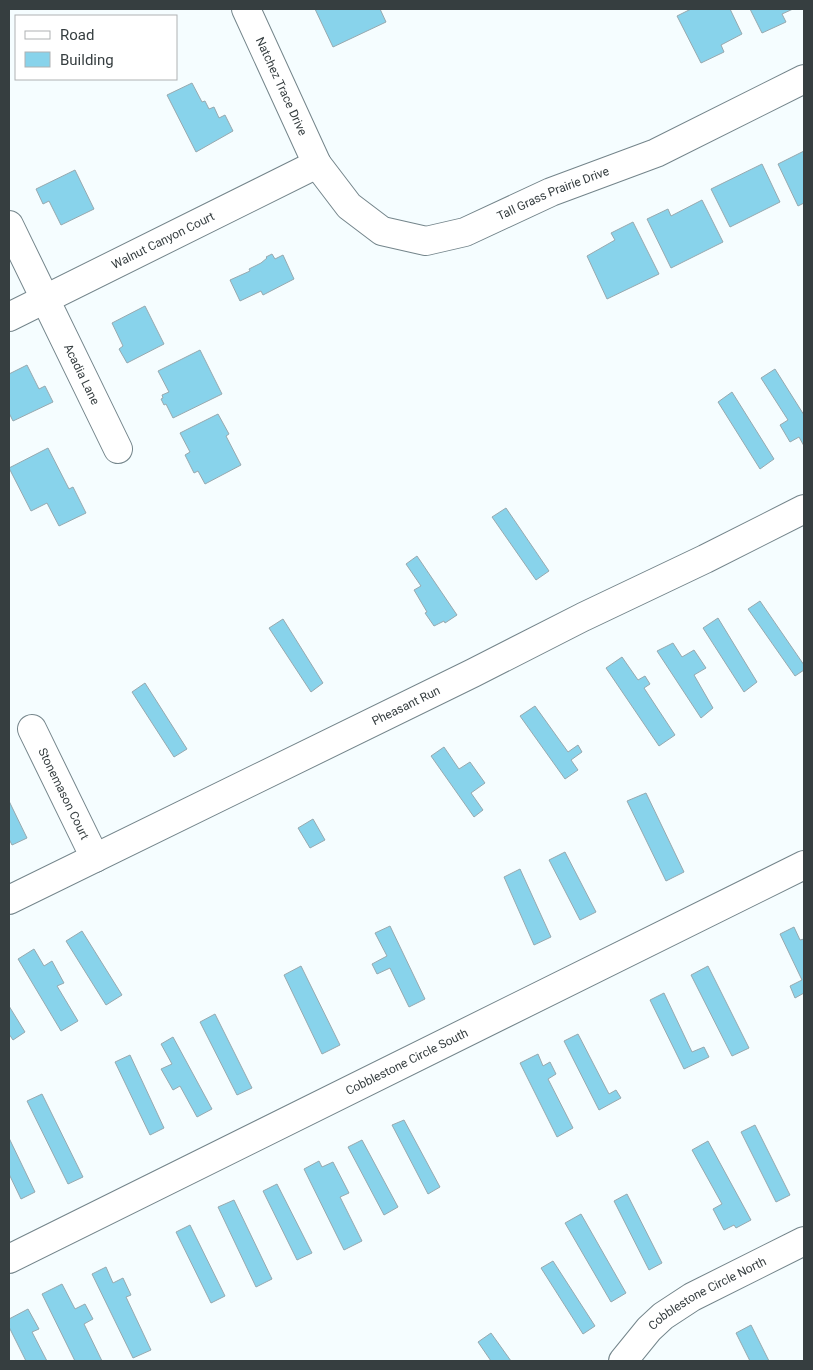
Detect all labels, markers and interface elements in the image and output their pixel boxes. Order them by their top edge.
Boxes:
legend [15,15,178,80]
text: Road [60,26,94,44]
street label: Natchez Trace Drive [253,35,310,138]
text: Building [60,51,114,69]
street label: Tall Grass Prairie Drive [495,164,611,223]
street label: Walnut Canyon Court [109,209,217,272]
street label: Acadia Lane [61,342,102,407]
street label: Pheasant Run [370,683,442,728]
street label: Stonemason Court [35,746,92,842]
street label: Cobblestone Circle South [343,1026,470,1098]
street label: Cobblestone Circle North [646,1254,768,1333]

